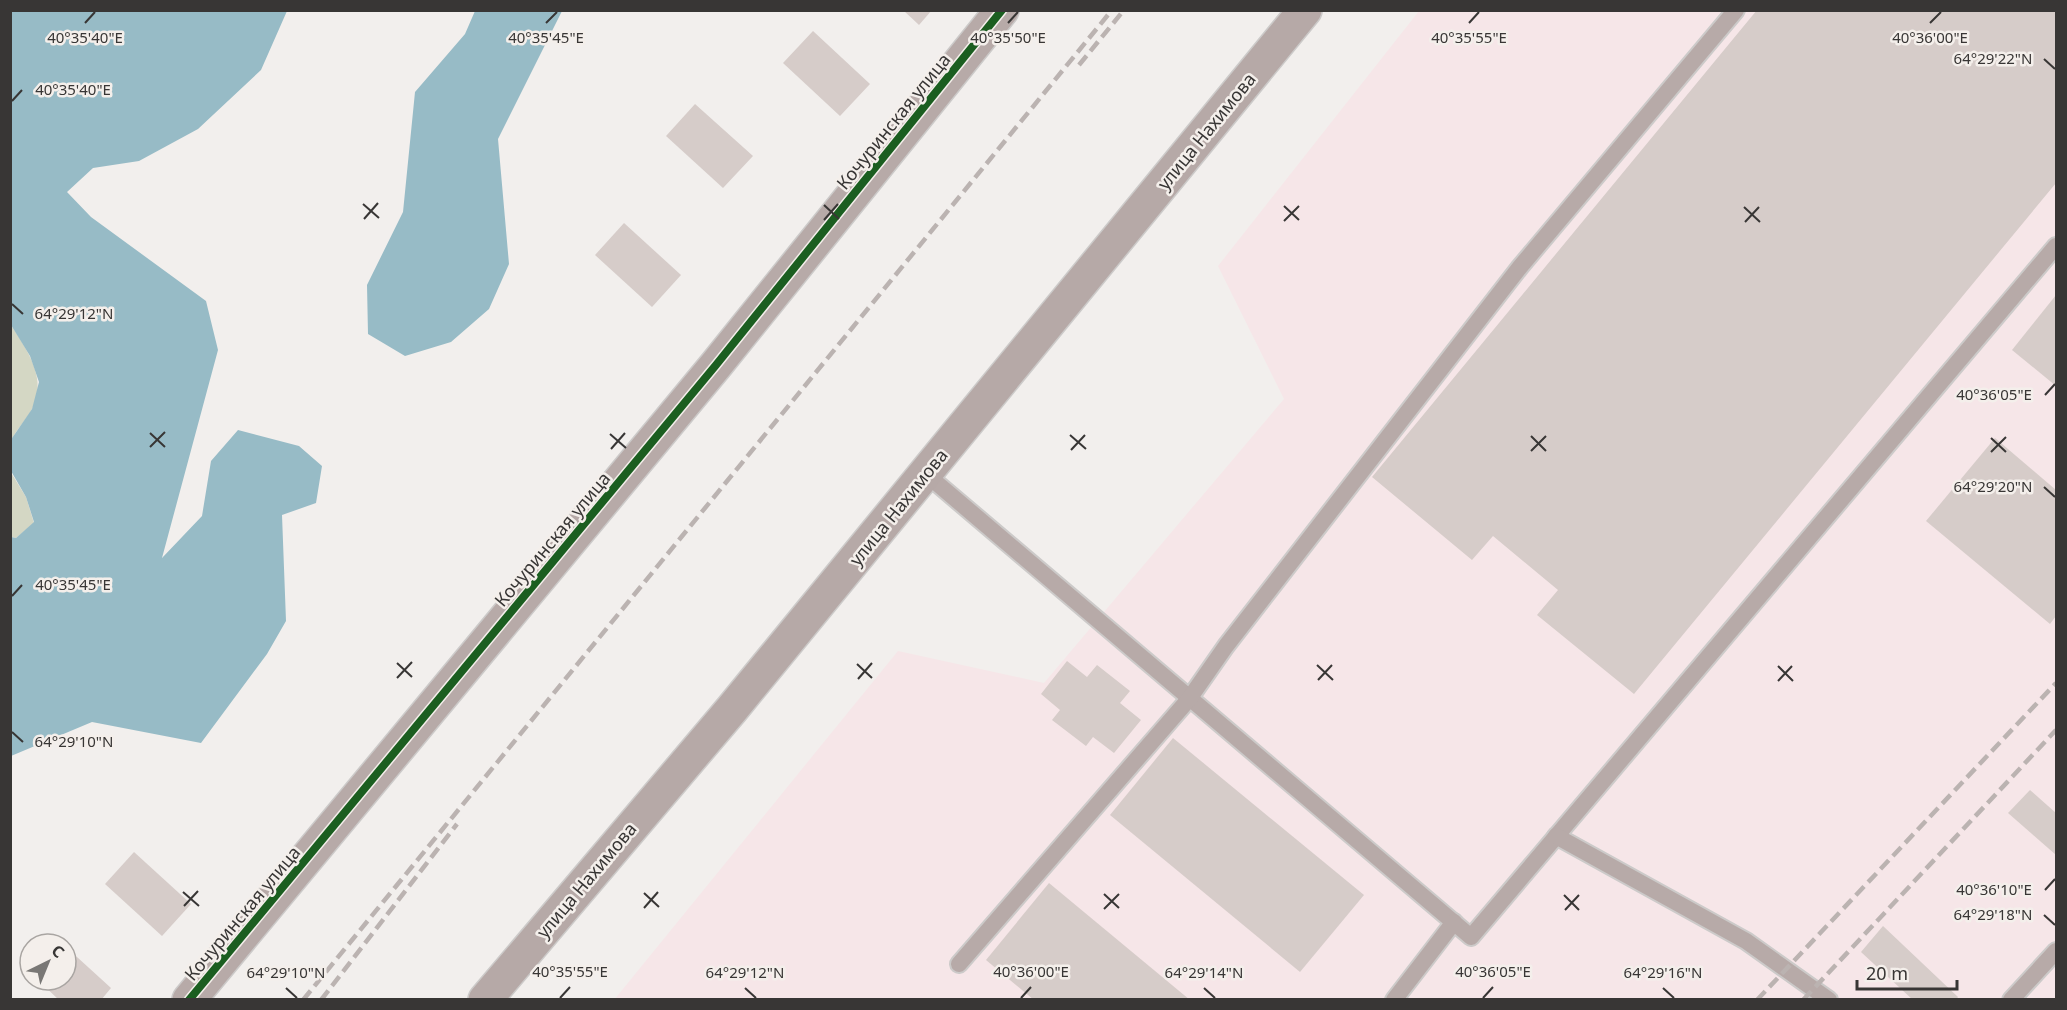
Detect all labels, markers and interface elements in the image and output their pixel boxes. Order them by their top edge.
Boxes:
text: 40°35'40"E [47,27,123,47]
text: 40°35'45"E [508,27,584,47]
text: 40°35'50"E [970,27,1046,47]
text: 40°35'55"E [1431,27,1507,47]
text: 40°36'00"E [1892,27,1968,47]
street label: Кочуринская улица [831,48,955,194]
text: 64°29'22"N [1954,48,2032,68]
street label: улица Нахимова [1151,68,1261,194]
text: 40°35'40"E [35,79,111,99]
text: 64°29'12"N [35,303,113,323]
text: 40°36'05"E [1956,384,2032,404]
street label: улица Нахимова [843,444,953,570]
street label: Кочуринская улица [489,467,615,611]
text: 64°29'20"N [1954,476,2032,496]
text: 40°35'45"E [35,574,111,594]
text: 64°29'10"N [35,731,113,751]
street label: улица Нахимова [531,817,641,943]
street label: Кочуринская улица [179,841,305,985]
text: 40°36'10"E [1956,879,2032,899]
text: 64°29'18"N [1954,904,2032,924]
north arrow [18,932,78,992]
text: С [47,939,70,963]
scale bar [1857,953,1958,991]
text: 40°35'55"E [532,961,608,981]
text: 40°36'00"E [993,961,1069,981]
text: 40°36'05"E [1455,961,1531,981]
text: 20 m [1866,961,1908,985]
text: 64°29'10"N [247,962,325,982]
text: 64°29'12"N [706,962,784,982]
text: 64°29'14"N [1165,962,1243,982]
text: 64°29'16"N [1624,962,1702,982]

